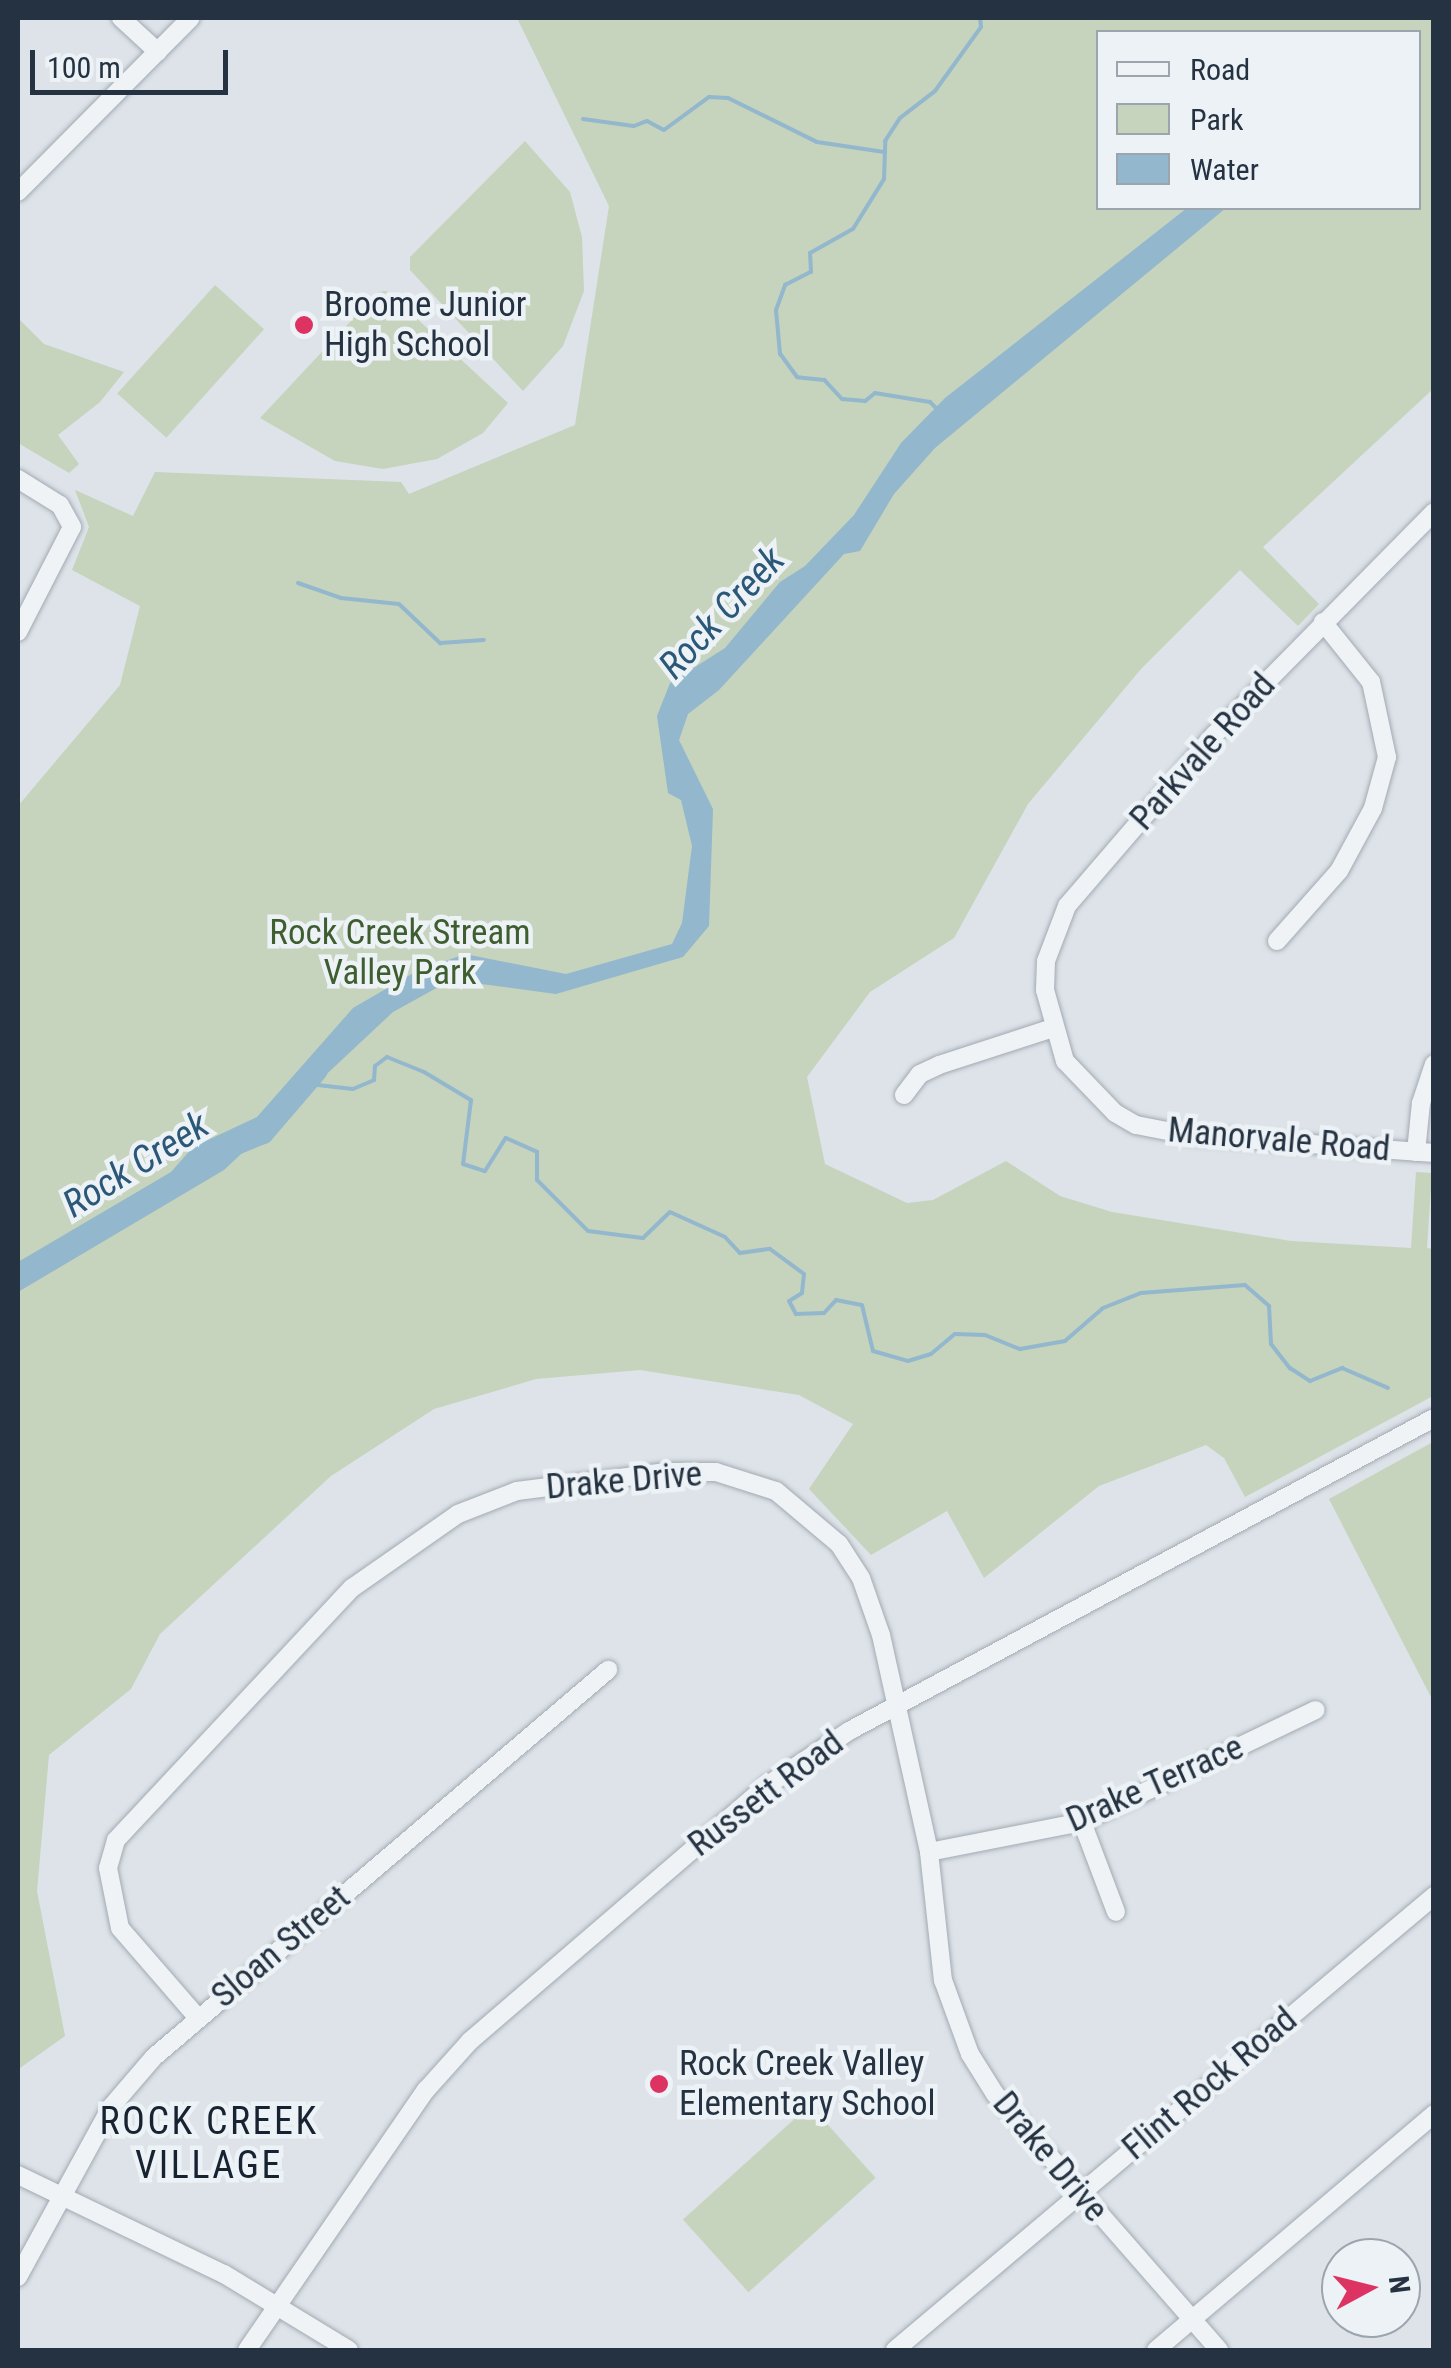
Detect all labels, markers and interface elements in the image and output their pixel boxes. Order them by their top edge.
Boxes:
scale bar [35,30,232,92]
legend [1096,30,1421,210]
text: 100 m [47,50,121,85]
text: Road [1190,52,1250,87]
text: Park [1190,102,1244,137]
text: Water [1190,152,1259,187]
place label: Broome Junior High School [324,284,526,366]
marker: Broome Junior High School [293,314,315,336]
water label: Rock Creek [650,538,794,688]
street label: Parkvale Road [1122,665,1284,839]
park label: Rock Creek Stream Valley Park [269,912,531,994]
water label: Rock Creek [55,1102,217,1228]
street label: Manorvale Road [1166,1109,1392,1171]
street label: Drake Drive [544,1453,704,1509]
street label: Russett Road [680,1722,852,1866]
street label: Drake Terrace [1060,1726,1250,1842]
street label: Sloan Street [203,1877,359,2017]
street label: Flint Rock Road [1114,1999,1306,2169]
place label: Rock Creek Valley Elementary School [679,2043,936,2125]
marker: Rock Creek Valley Elementary School [648,2073,670,2095]
street label: Drake Drive [984,2084,1116,2230]
district label: ROCK CREEK VILLAGE [99,2099,319,2188]
north arrow [1321,2238,1421,2338]
text: N [1382,2274,1417,2295]

